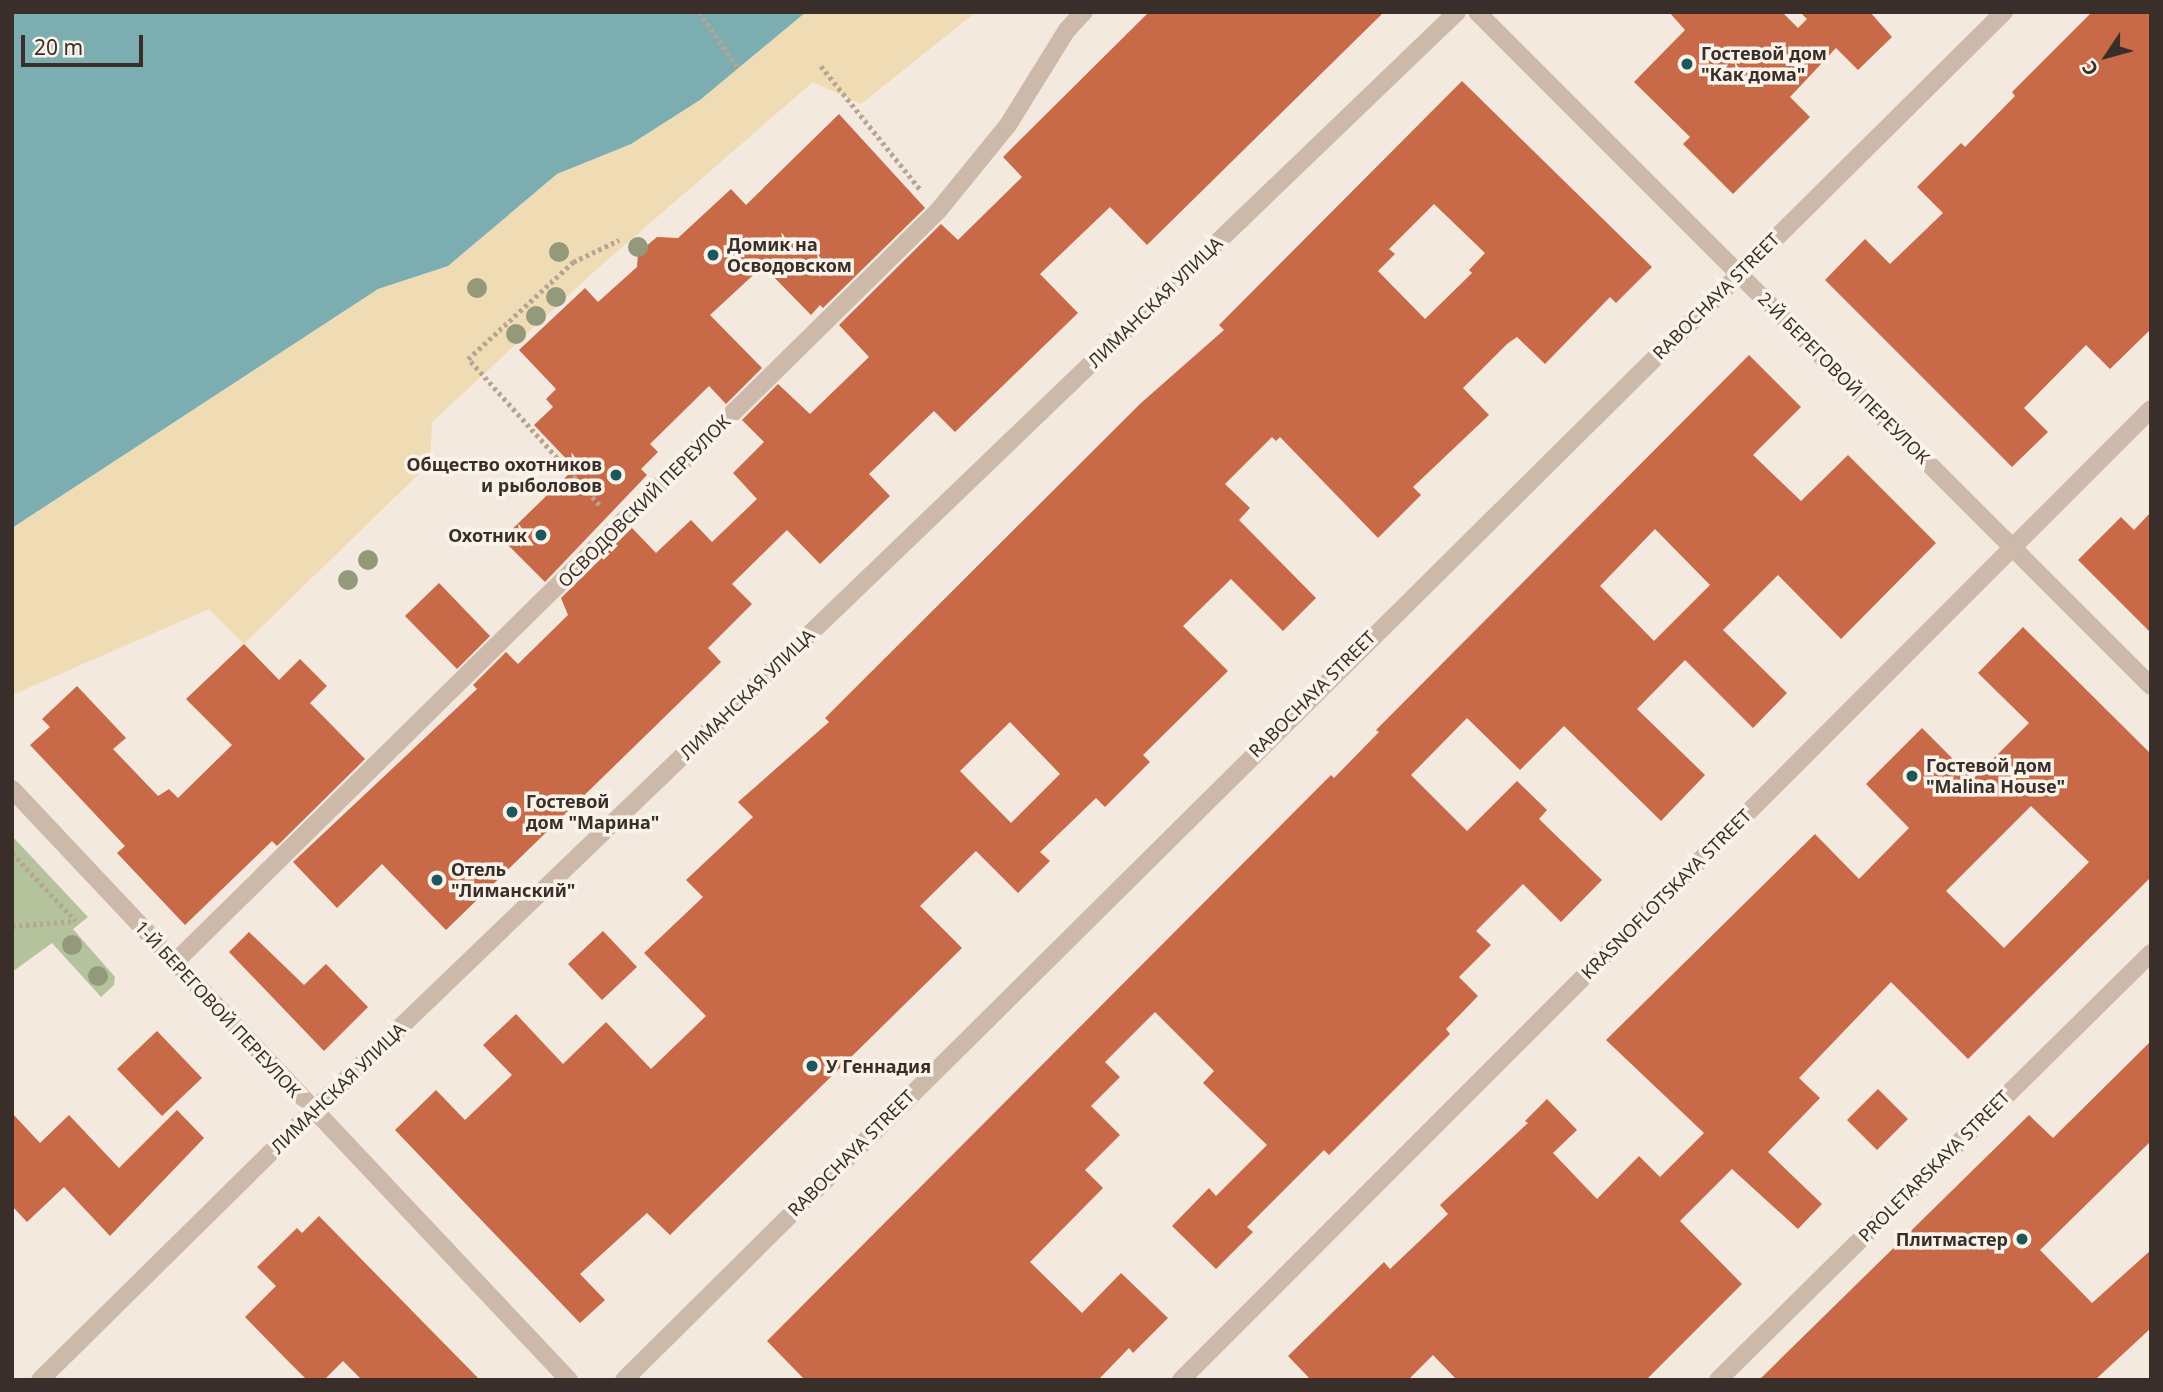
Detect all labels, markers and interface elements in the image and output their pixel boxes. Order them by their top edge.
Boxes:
scale bar [24,21,147,65]
north arrow [2072,21,2142,91]
text: 20 m [34,33,83,61]
place label: Гостевой дом "Как дома" [1701,43,1827,86]
marker: Гостевой дом "Как дома" [1679,56,1695,72]
text: С [2076,56,2104,81]
street label: RABOCHAYA STREET [1648,228,1784,364]
street label: ЛИМАНСКАЯ УЛИЦА [1083,232,1227,372]
place label: Домик на Осводовском [727,234,852,276]
marker: Домик на Осводовском [705,247,721,263]
street label: 2-Й БЕРЕГОВОЙ ПЕРЕУЛОК [1754,288,1934,468]
street label: ОСВОДОВСКИЙ ПЕРЕУЛОК [553,410,735,592]
place label: Общество охотников и рыболовов [406,454,602,496]
marker: Общество охотников и рыболовов [608,467,624,483]
place label: Охотник [448,524,527,546]
marker: Охотник [533,527,549,543]
street label: ЛИМАНСКАЯ УЛИЦА [675,624,819,764]
street label: RABOCHAYA STREET [1244,626,1380,762]
place label: Гостевой дом "Malina House" [1926,755,2065,798]
marker: Гостевой дом "Malina House" [1904,768,1920,784]
place label: Гостевой дом "Марина" [526,791,659,834]
marker: Гостевой дом "Марина" [504,804,520,820]
street label: KRASNOFLOTSKAYA STREET [1577,805,1755,983]
place label: Отель "Лиманский" [451,859,575,902]
marker: Отель "Лиманский" [429,872,445,888]
street label: 1-Й БЕРЕГОВОЙ ПЕРЕУЛОК [130,916,306,1102]
street label: ЛИМАНСКАЯ УЛИЦА [266,1018,410,1158]
place label: У Геннадия [826,1055,931,1077]
marker: У Геннадия [804,1058,820,1074]
street label: RABOCHAYA STREET [783,1085,919,1221]
street label: PROLETARSKAYA STREET [1854,1086,2014,1246]
place label: Плитмастер [1896,1228,2008,1250]
marker: Плитмастер [2014,1231,2030,1247]

